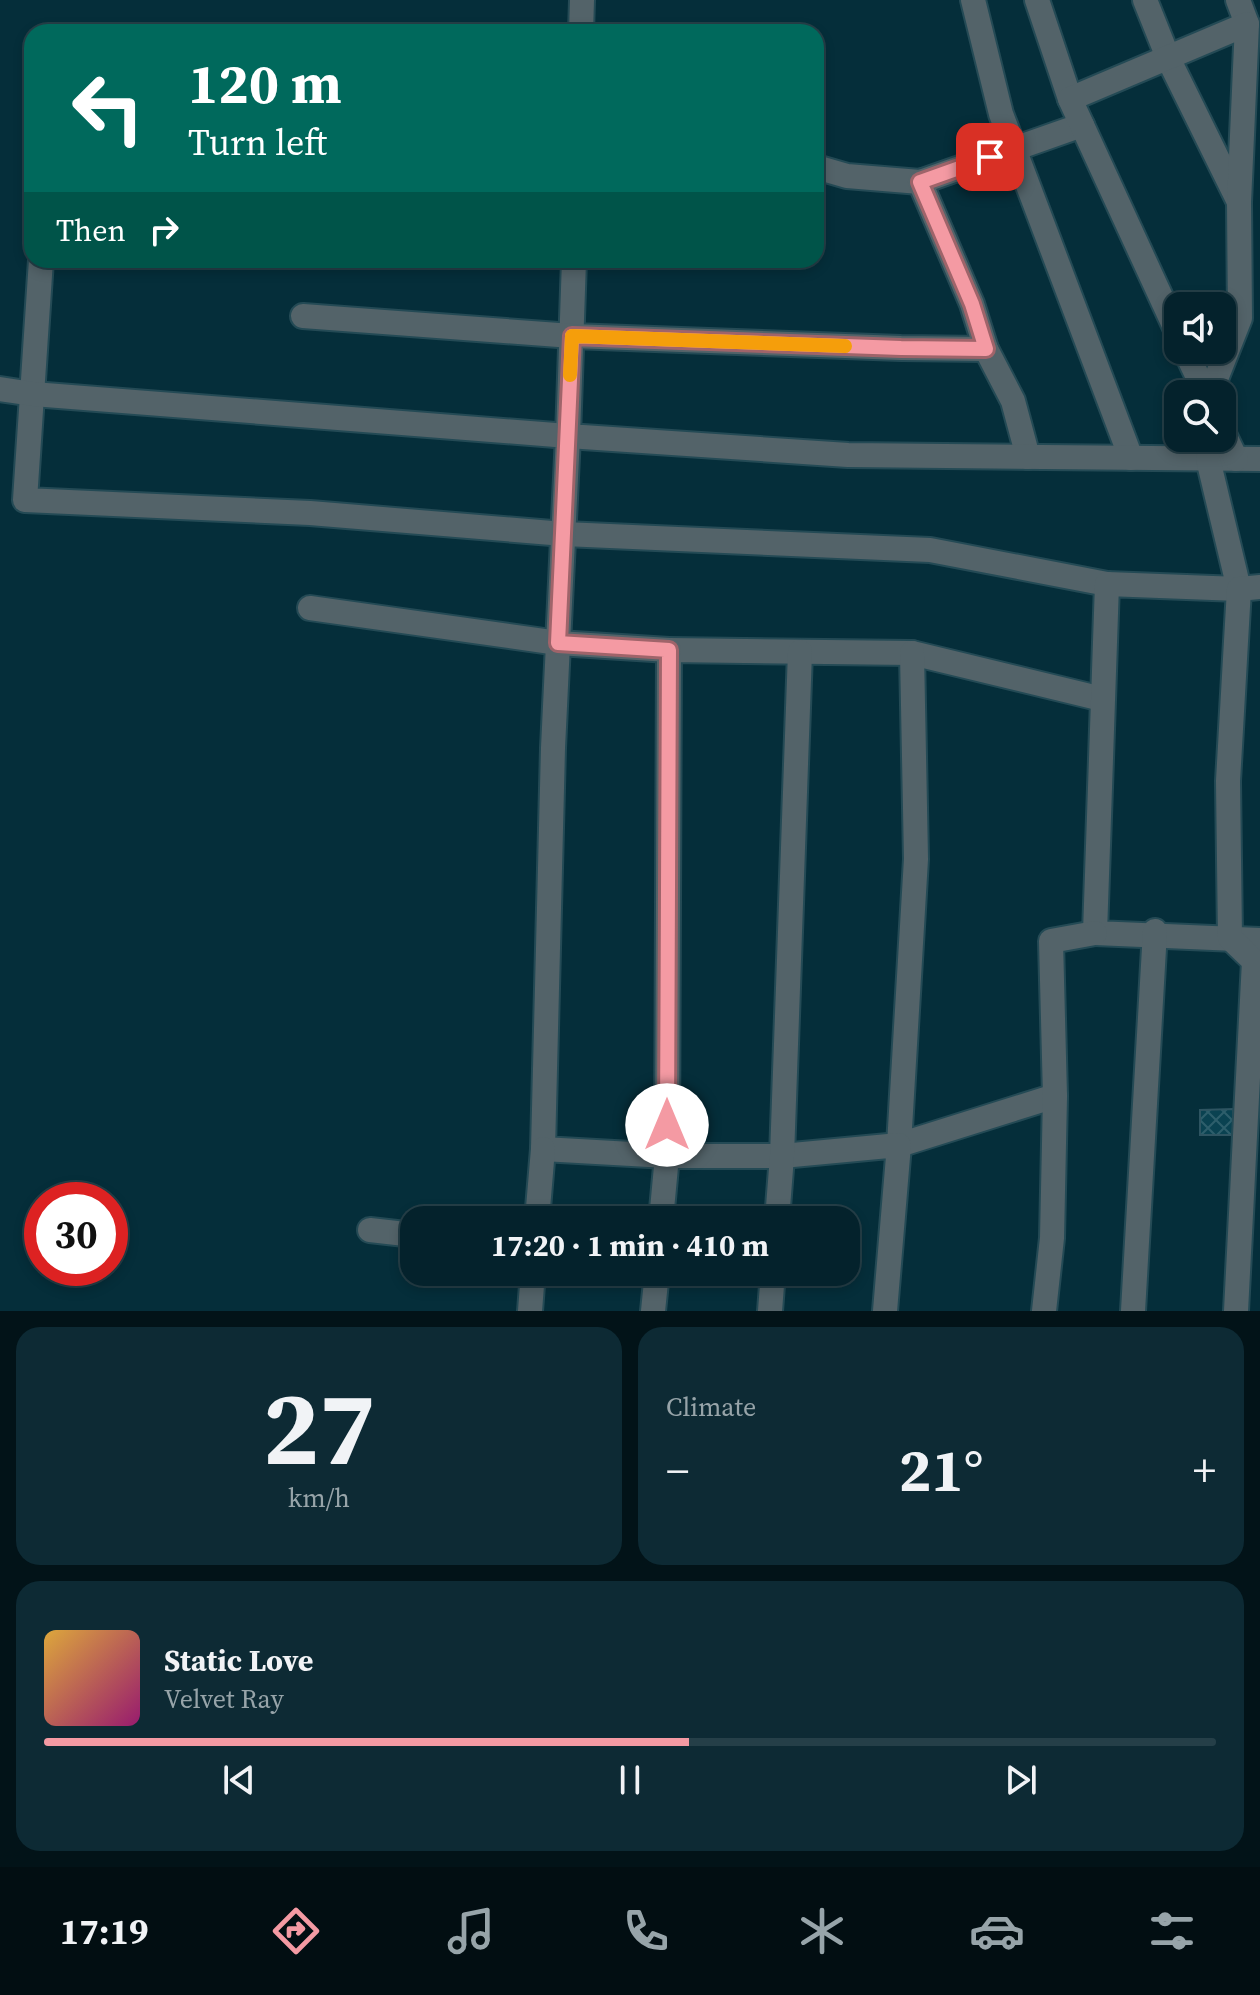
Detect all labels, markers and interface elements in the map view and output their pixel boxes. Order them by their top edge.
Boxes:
text: 120 m [188,45,342,122]
icon: left [56,56,160,160]
text: Turn left [188,118,327,167]
pin [956,123,1024,191]
icon: arrive [968,135,1012,179]
icon: right [142,208,186,252]
text: Then [56,210,126,251]
map controls [1164,292,1236,452]
button: sound [1164,292,1236,364]
button: search [1164,380,1236,452]
position arrow [625,1083,709,1167]
speed limit sign: 30 [24,1182,128,1286]
text: 17:20 · 1 min · 410 m [491,1225,769,1266]
text: 27 [263,1356,375,1499]
text: Climate [666,1389,756,1425]
text: 21° [899,1429,983,1511]
text: − [666,1440,689,1501]
text: + [1193,1440,1216,1501]
text: km/h [288,1480,350,1516]
text: Static Love [164,1640,313,1681]
text: Velvet Ray [164,1681,284,1717]
icon: previous [217,1758,261,1802]
icon: pause [608,1758,652,1802]
icon: next [999,1758,1043,1802]
icon: directions [268,1903,324,1959]
icon: music [443,1903,499,1959]
icon: phone [618,1903,674,1959]
icon: climate [794,1903,850,1959]
icon: car [969,1903,1025,1959]
icon: filters [1144,1903,1200,1959]
text: 17:19 [60,1907,149,1956]

